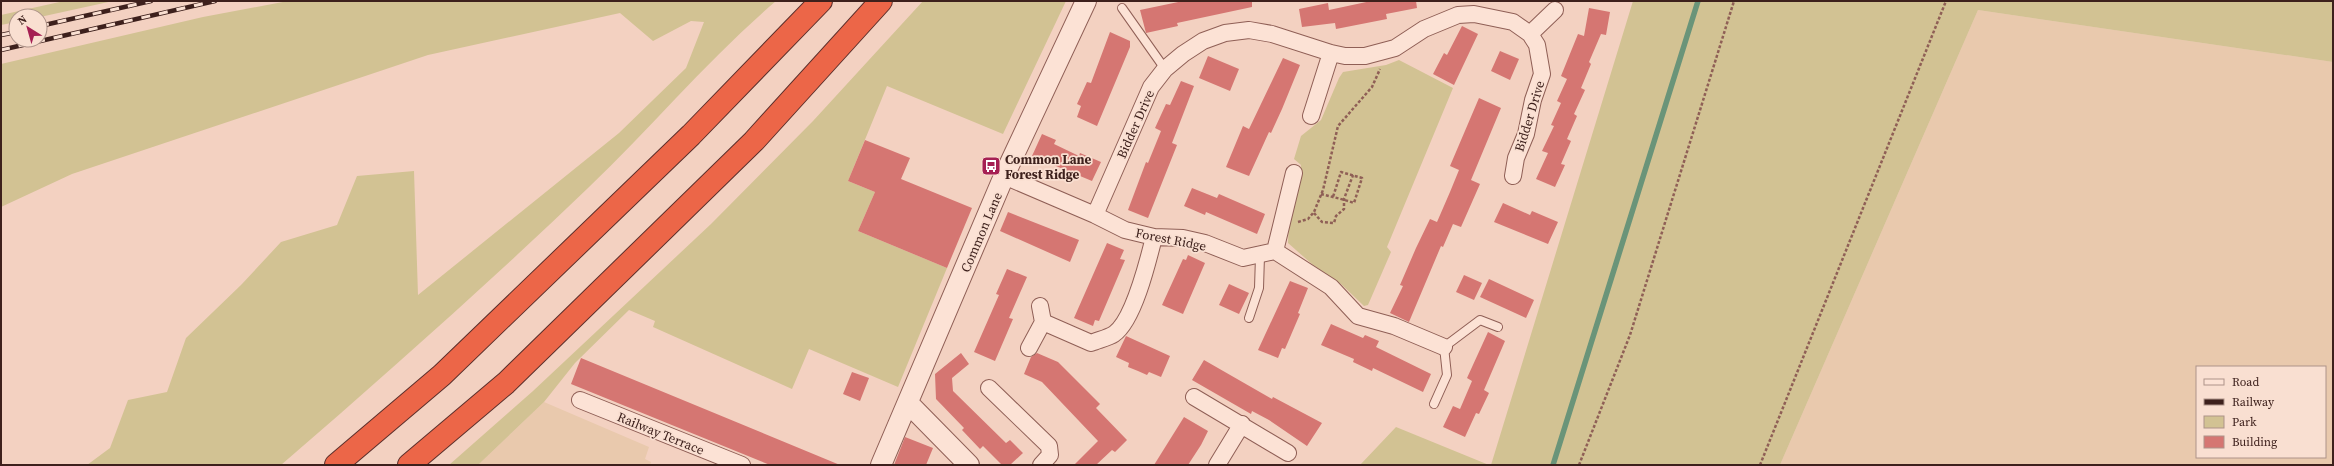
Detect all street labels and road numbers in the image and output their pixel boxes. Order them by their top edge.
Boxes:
street label: Bidder Drive [1511,78,1548,154]
street label: Bidder Drive [1113,87,1158,161]
street label: Common Lane [957,189,1006,275]
street label: Forest Ridge [1134,224,1208,255]
street label: Railway Terrace [615,408,707,459]

